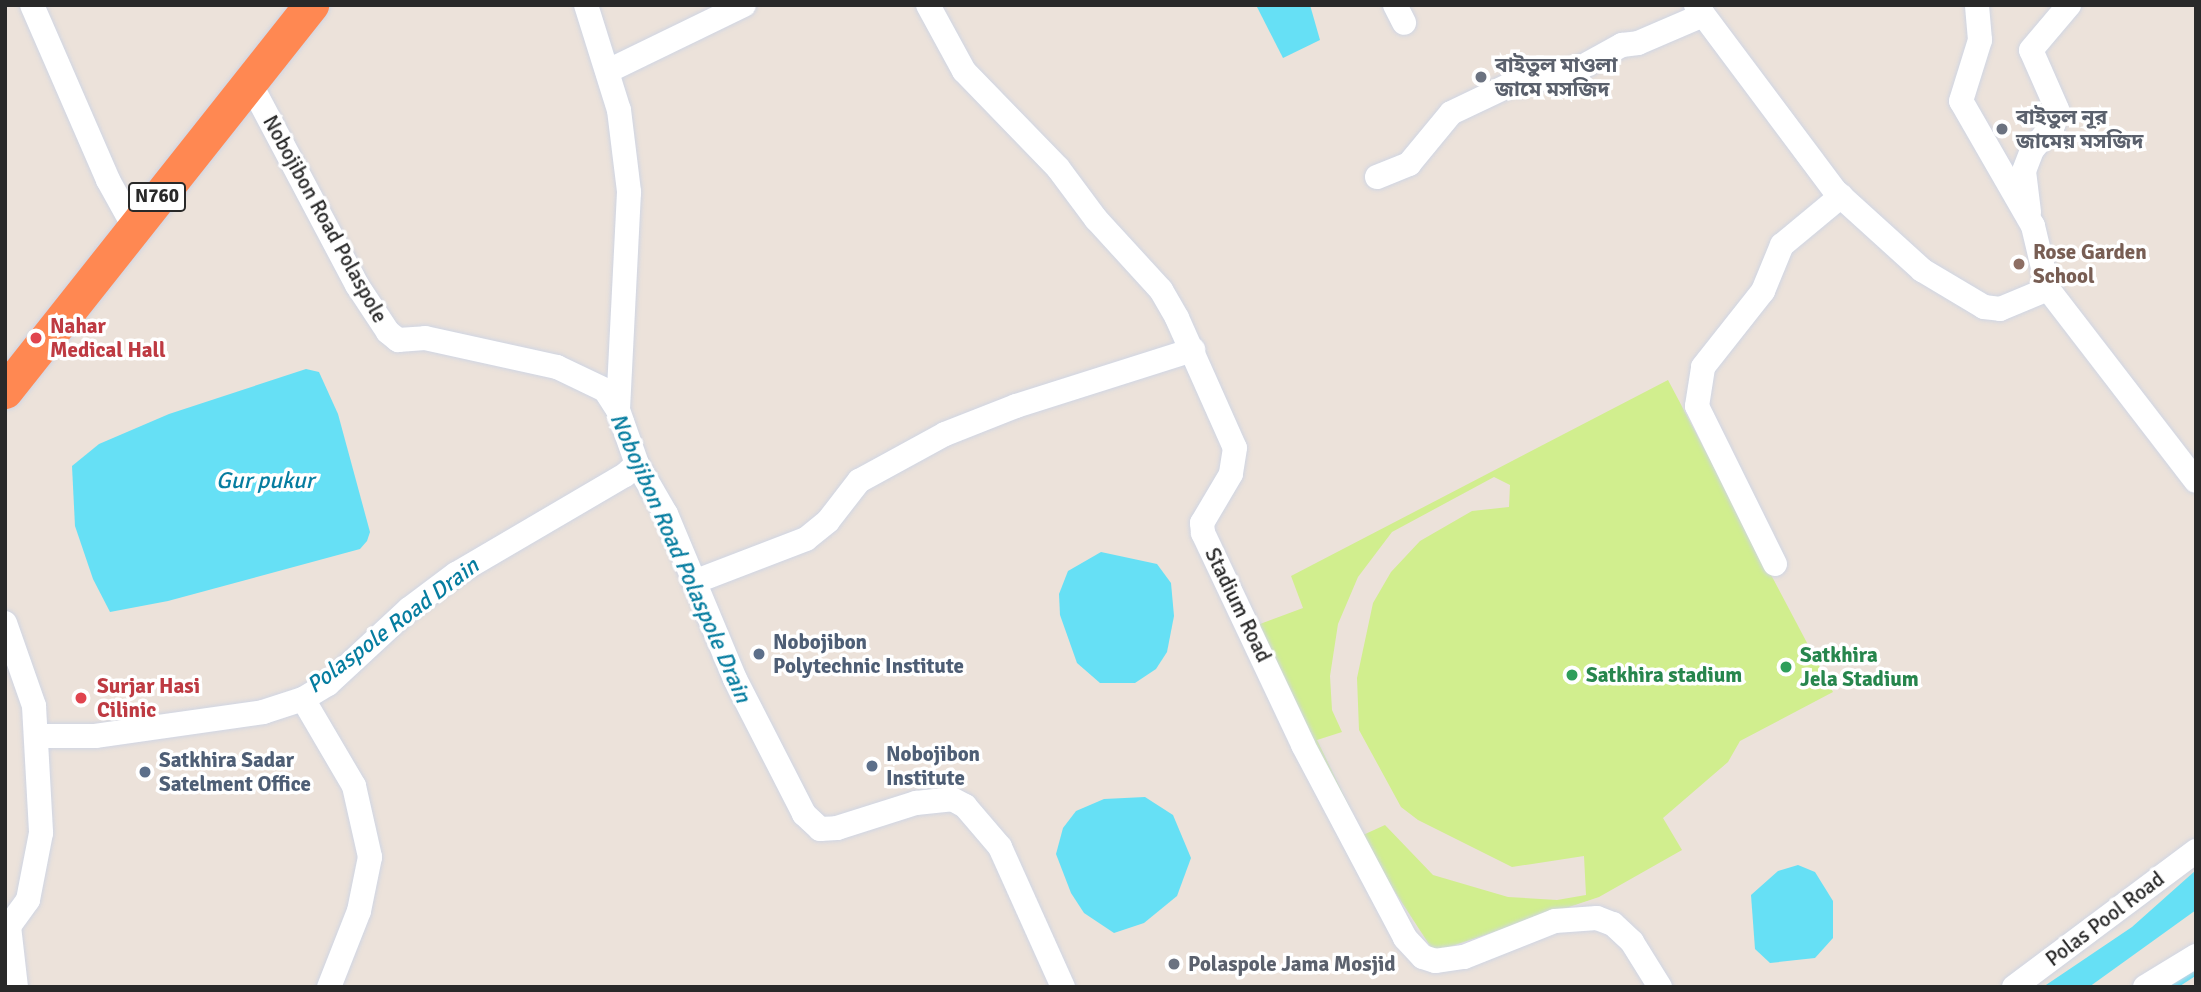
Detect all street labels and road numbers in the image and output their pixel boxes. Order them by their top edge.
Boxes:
street label: Nobojibon Road Polaspole [257,111,393,327]
road number: N760 [127,182,187,212]
street label: Stadium Road [1199,544,1277,666]
street label: Polas Pool Road [2041,866,2169,972]

